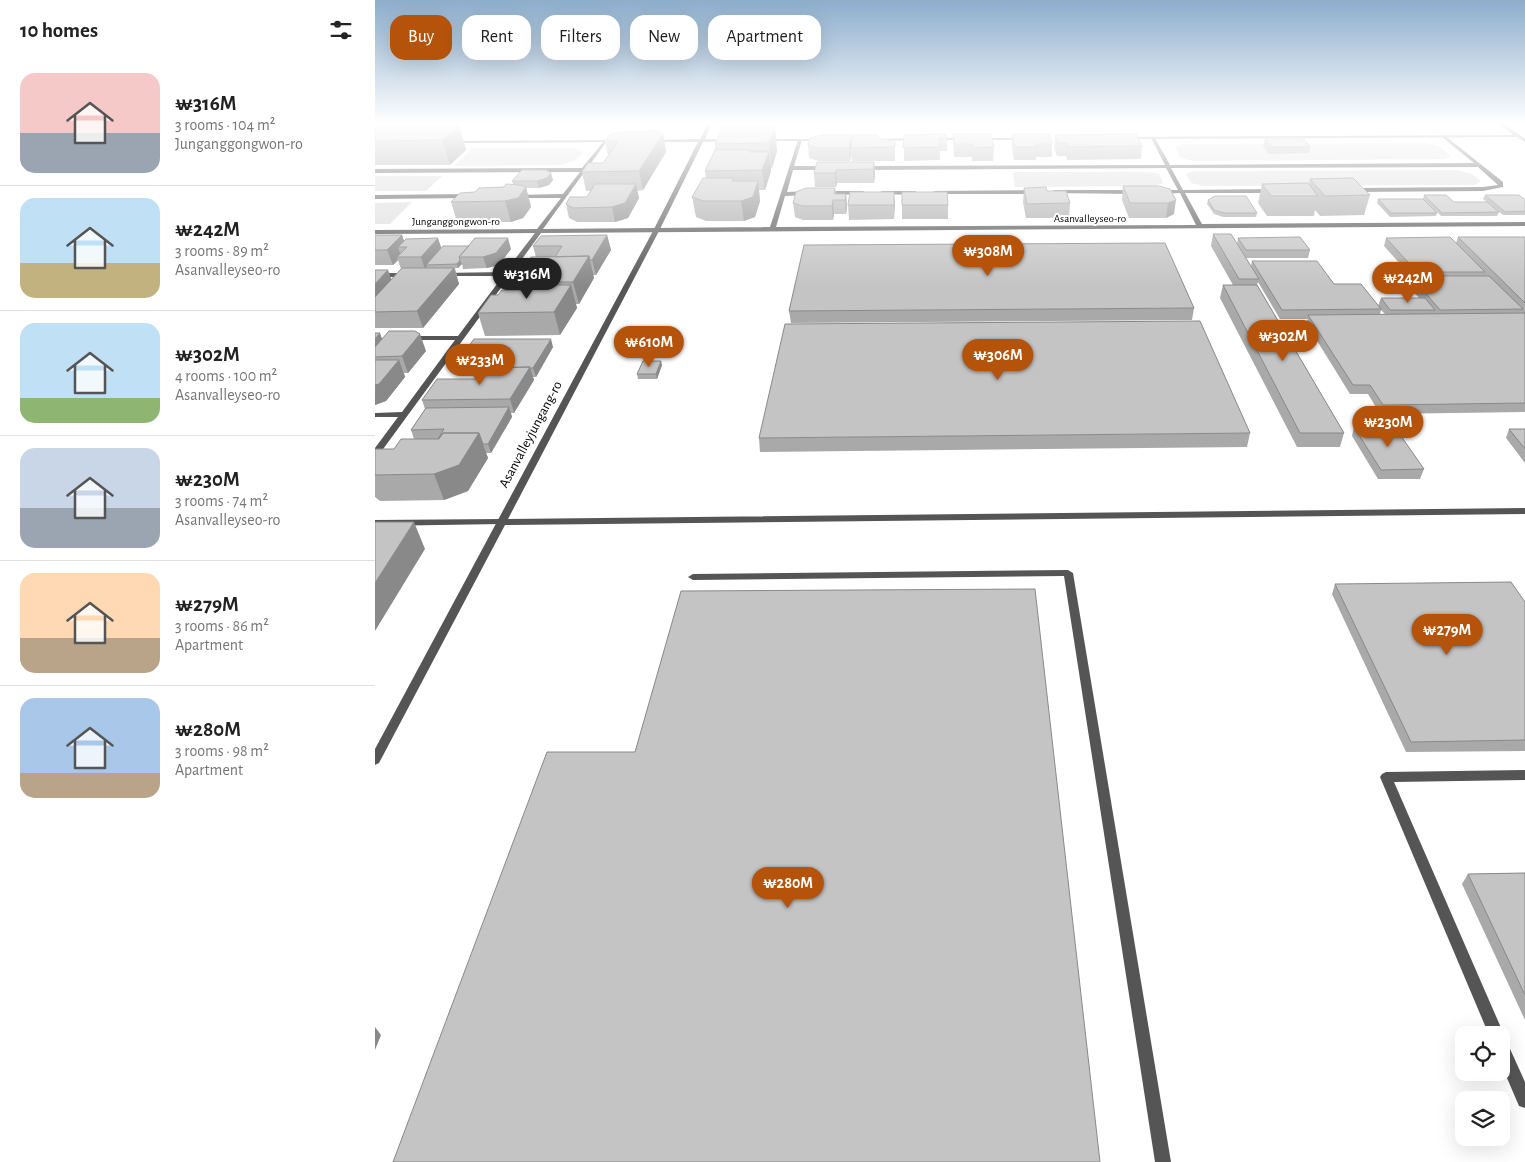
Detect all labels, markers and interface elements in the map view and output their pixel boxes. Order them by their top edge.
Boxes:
chip: Buy [390,15,452,60]
chip: Rent [462,15,531,60]
chip: Filters [541,15,620,60]
chip: New [630,15,698,60]
chip: Apartment [708,15,821,60]
icon: filters [327,16,355,44]
text: 10 homes [20,20,98,41]
icon: home [60,93,120,153]
text: ₩316M [175,93,237,114]
text: 3 rooms · 104 m² [175,117,275,133]
text: Junganggongwon-ro [175,136,303,152]
street label: Asanvalleyseo-ro [1054,213,1126,224]
street label: Junganggongwon-ro [412,216,500,227]
icon: home [60,218,120,278]
text: ₩242M [175,219,240,240]
pin: ₩308M [953,234,1023,277]
text: 3 rooms · 89 m² [175,243,269,259]
text: ₩308M [963,243,1013,259]
pin: ₩316M [492,258,562,300]
text: Asanvalleyseo-ro [175,262,280,278]
pin: ₩242M [1373,262,1443,304]
text: ₩316M [504,266,550,282]
text: ₩242M [1383,270,1433,286]
pin: ₩302M [1248,320,1318,362]
pin: ₩610M [614,326,684,368]
text: ₩302M [1258,328,1308,344]
text: ₩610M [625,334,673,350]
pin: ₩306M [963,338,1033,381]
icon: home [60,343,120,403]
text: ₩302M [175,344,240,365]
pin: ₩233M [445,344,515,386]
text: ₩306M [973,347,1023,363]
text: ₩233M [456,352,504,368]
text: 4 rooms · 100 m² [175,368,277,384]
street label: Asanvalleyjungang-ro [497,379,565,490]
text: Asanvalleyseo-ro [175,387,280,403]
pin: ₩230M [1353,406,1423,448]
text: ₩230M [1363,414,1413,430]
icon: home [60,468,120,528]
text: ₩230M [175,469,240,490]
text: 3 rooms · 74 m² [175,493,268,509]
text: Asanvalleyseo-ro [175,512,280,528]
icon: home [60,593,120,653]
text: ₩279M [175,594,239,615]
pin: ₩279M [1412,614,1482,656]
text: 3 rooms · 86 m² [175,618,269,634]
text: ₩279M [1423,622,1471,638]
text: Apartment [175,637,243,653]
icon: home [60,718,120,778]
text: ₩280M [175,719,241,740]
text: 3 rooms · 98 m² [175,743,269,759]
text: Apartment [175,762,243,778]
pin: ₩280M [753,866,823,909]
text: ₩280M [763,875,813,891]
map controls [1455,1026,1510,1146]
button: locate [1455,1026,1510,1081]
button: layers [1455,1091,1510,1146]

